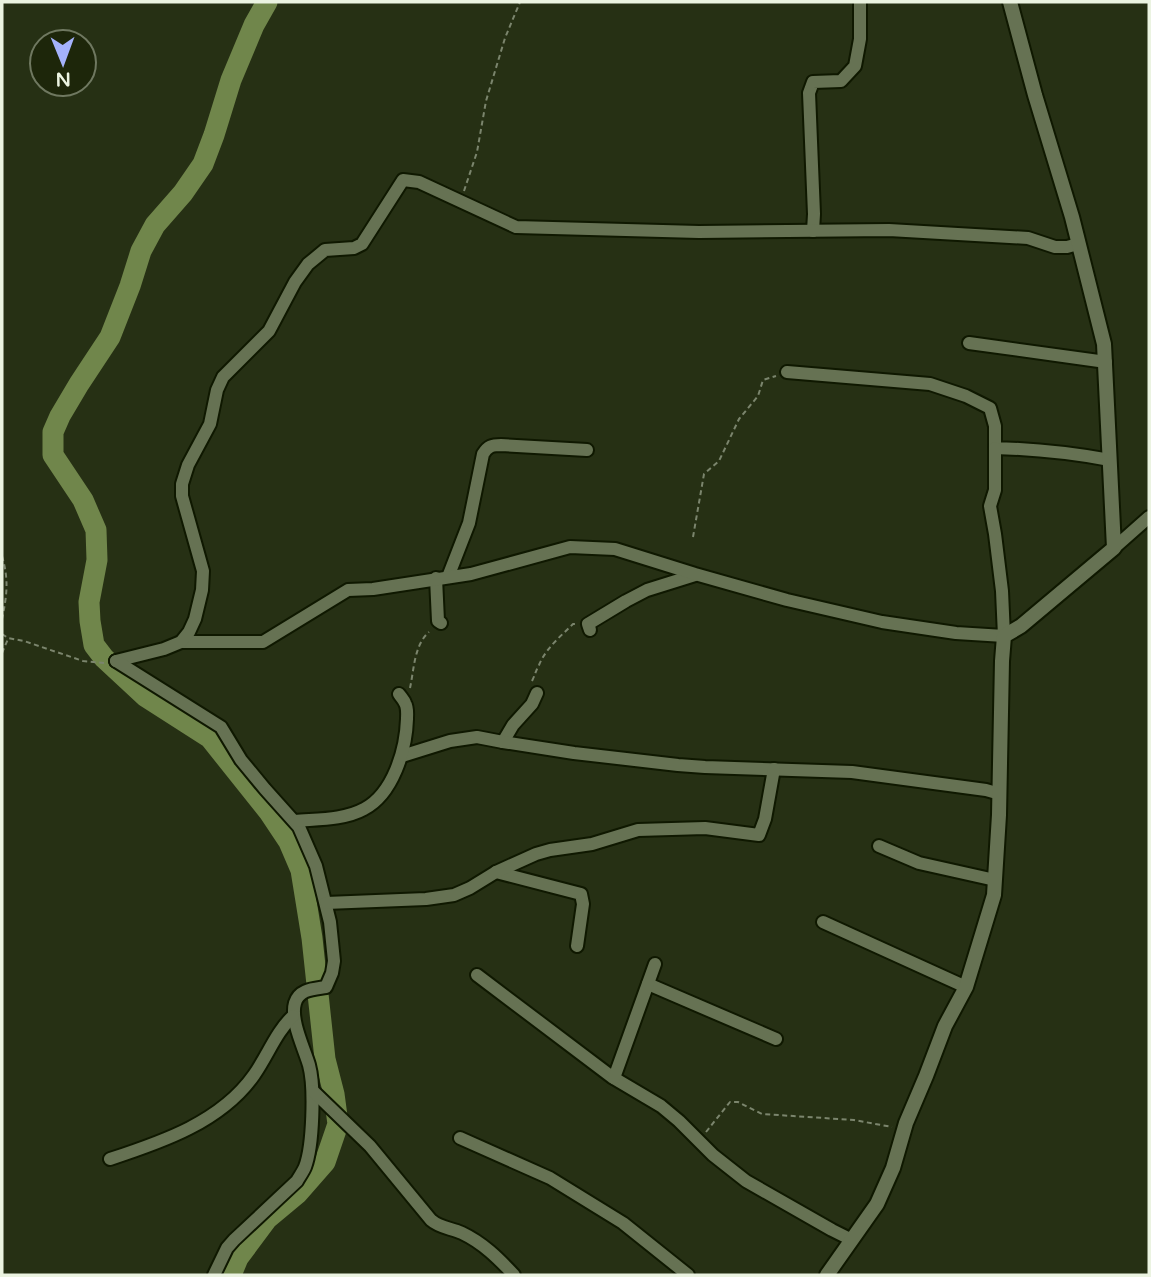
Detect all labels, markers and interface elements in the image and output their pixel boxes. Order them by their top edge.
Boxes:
north arrow [28,28,98,98]
text: N [55,68,71,90]

